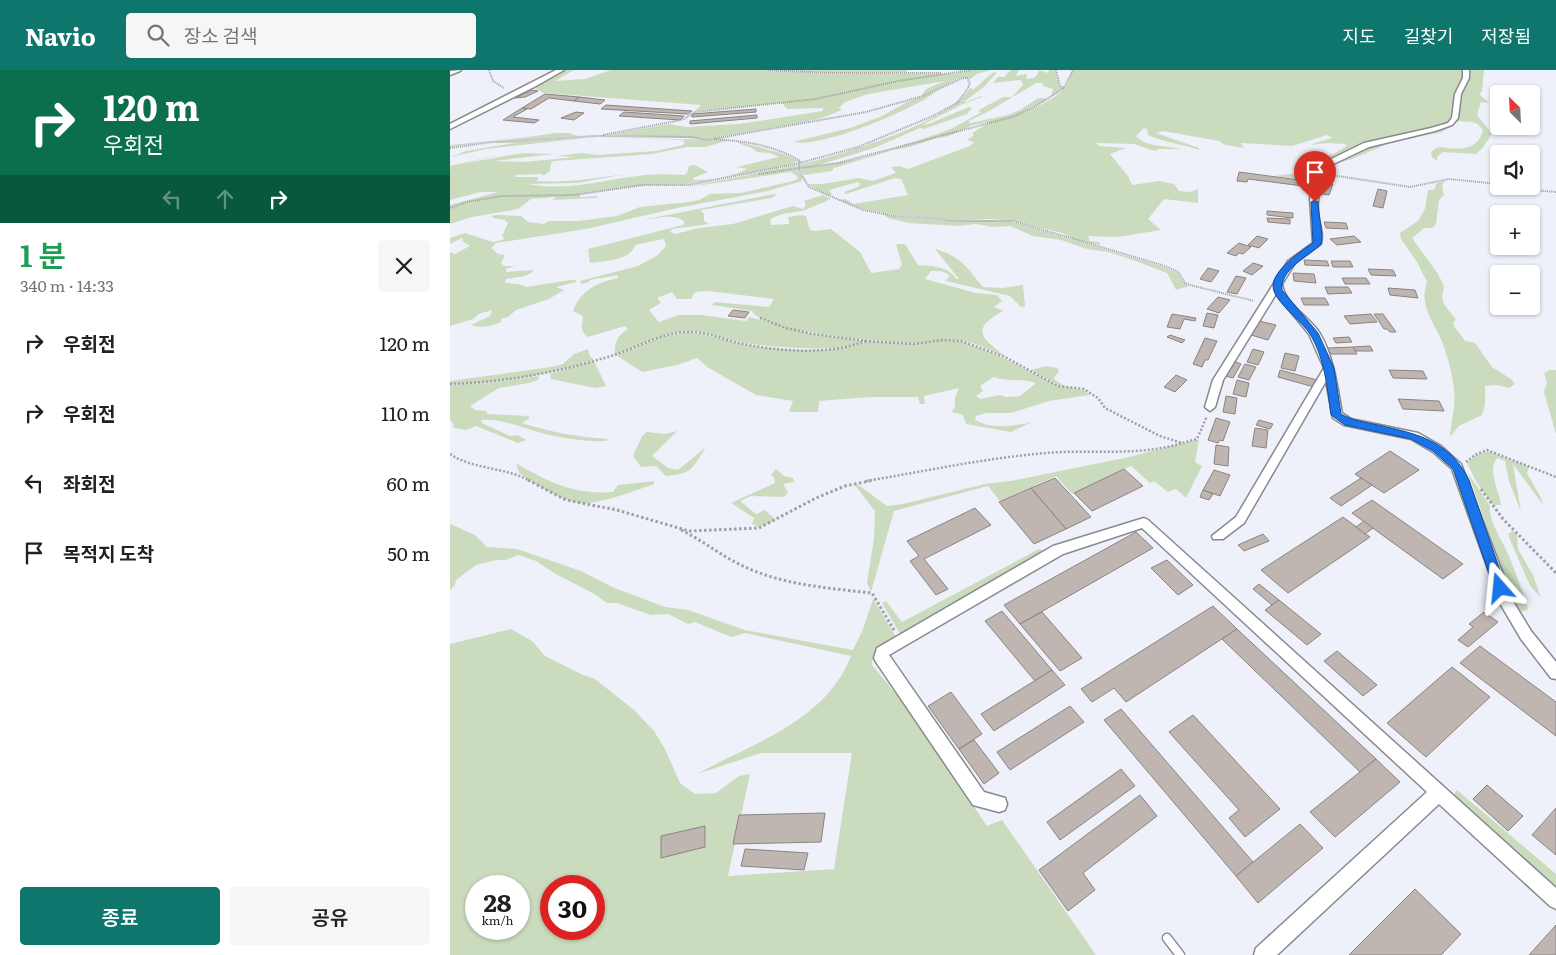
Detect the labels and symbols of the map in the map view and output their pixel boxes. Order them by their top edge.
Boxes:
north arrow [1490,85,1540,135]
pin [1294,151,1336,202]
position arrow [1473,561,1525,613]
speed limit sign: 30 [540,875,605,940]

